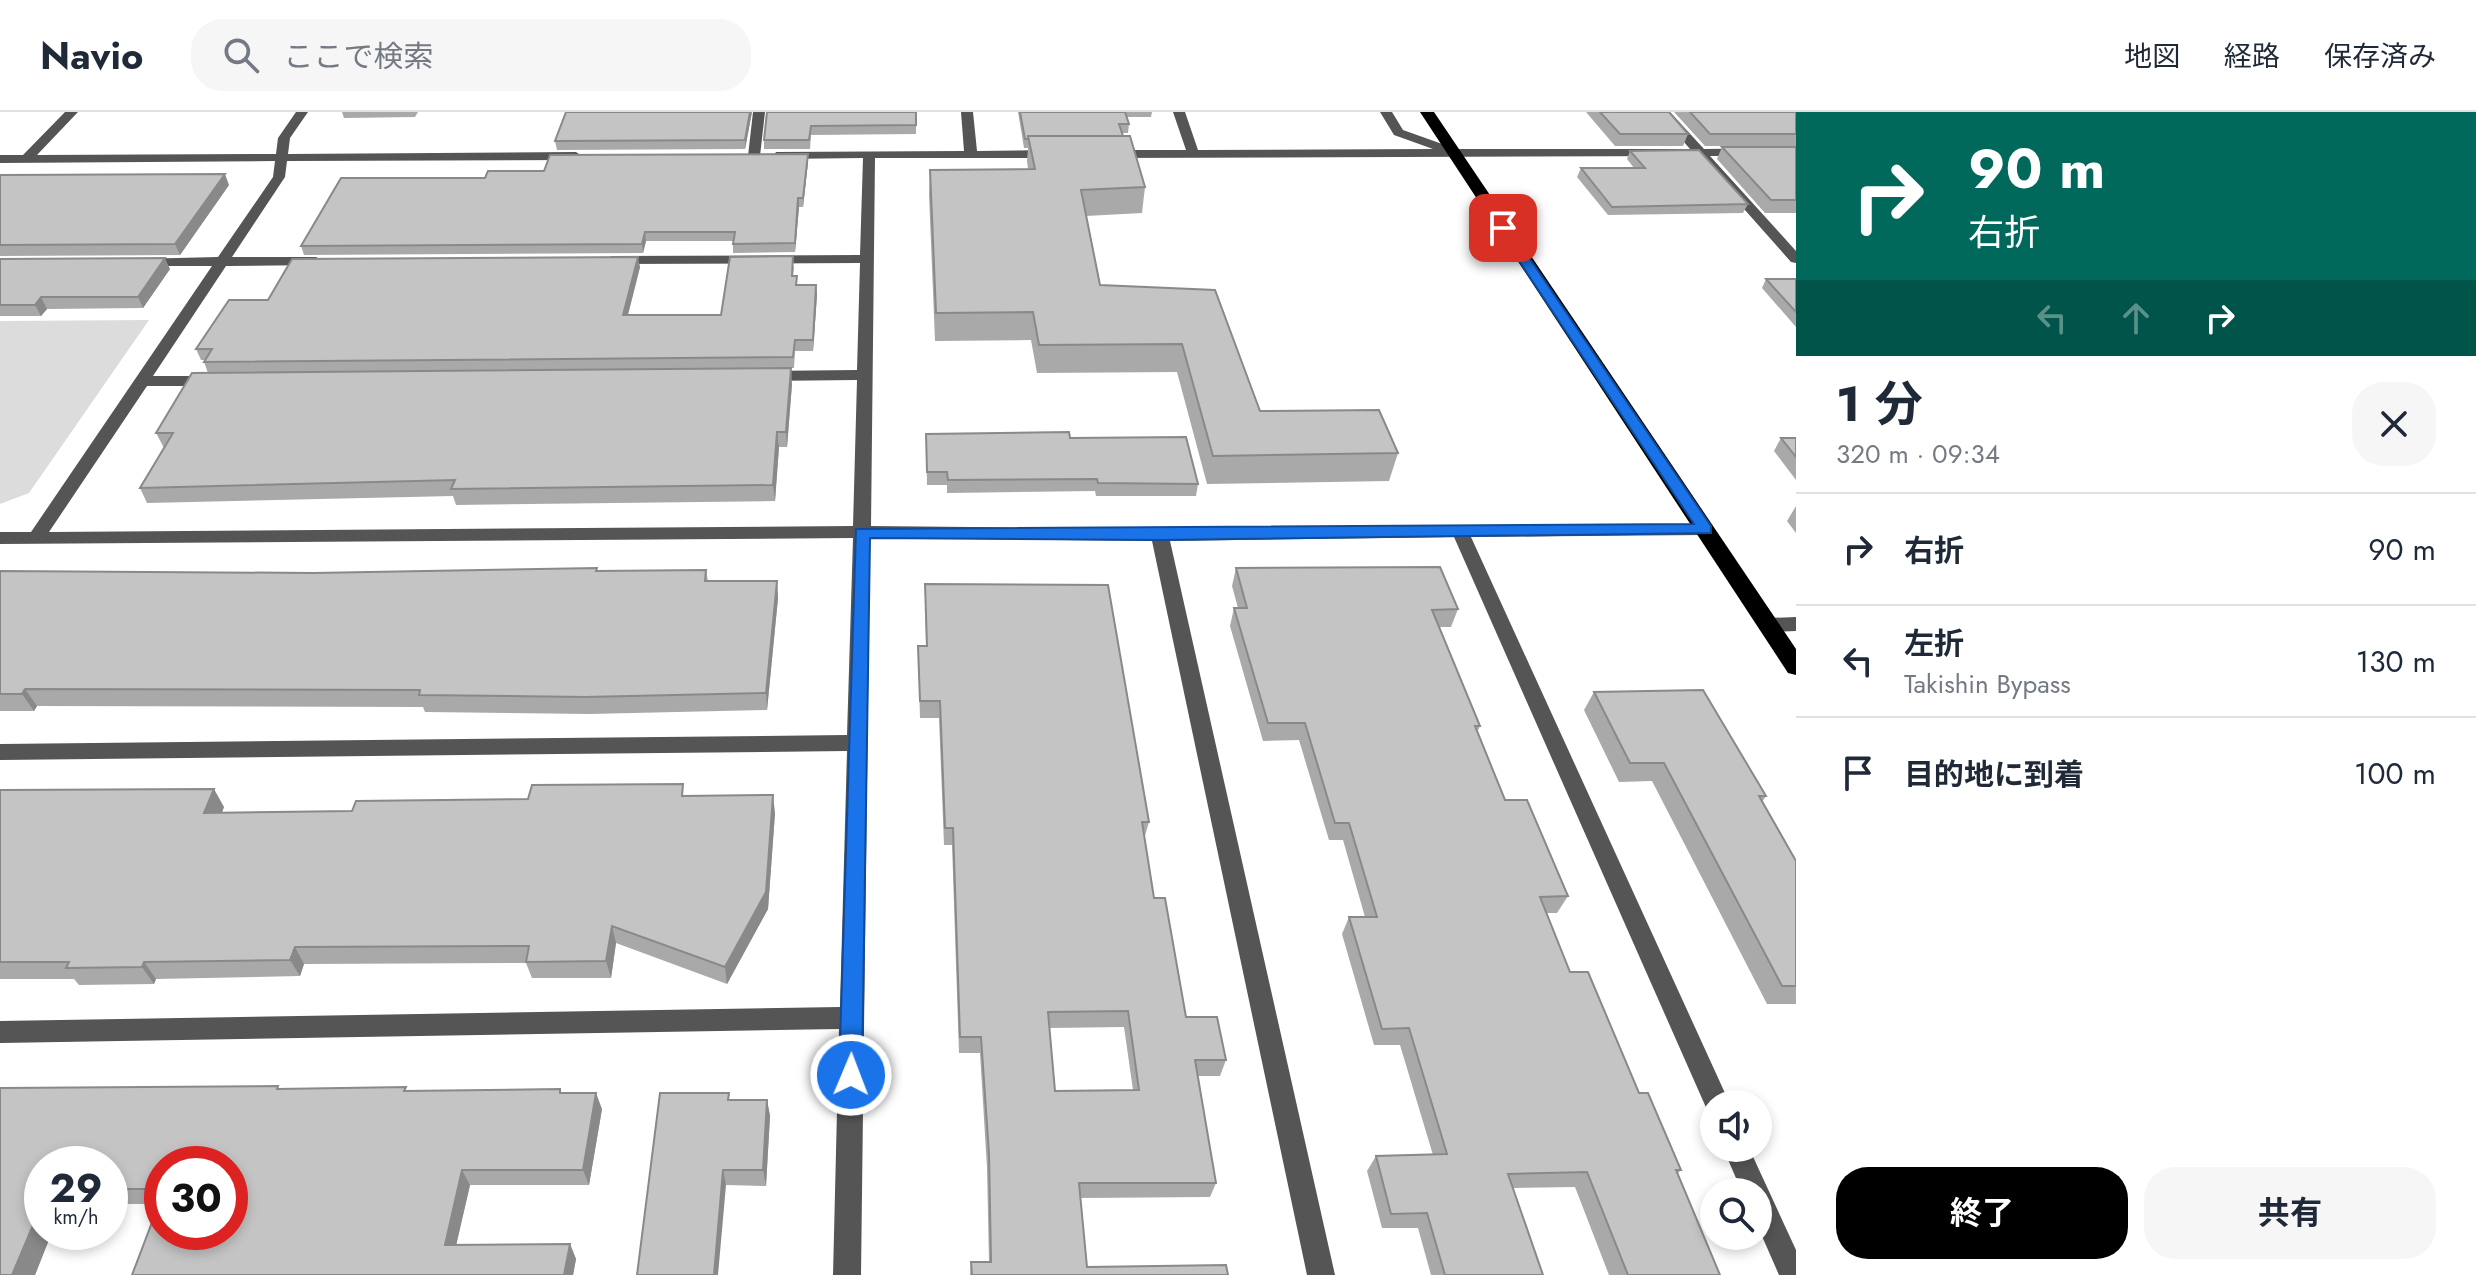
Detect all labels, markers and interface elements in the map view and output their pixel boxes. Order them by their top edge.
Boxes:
search box [191,19,751,91]
text: Navio [40,28,143,83]
icon: search [219,33,263,77]
text: ここで検索 [283,35,433,78]
text: 地図 [2124,36,2180,77]
text: 経路 [2224,36,2280,77]
text: 保存済み [2324,36,2436,77]
text: 90 m [1968,128,2105,209]
icon: right [1836,144,1940,248]
pin [1469,194,1537,262]
icon: arrive [1481,206,1525,250]
text: 右折 [1968,206,2040,258]
icon: left [2030,296,2074,340]
icon: ahead [2114,296,2158,340]
icon: right [2198,296,2242,340]
text: 1 分 [1836,370,1923,439]
button: close [2352,382,2436,466]
text: 320 m · 09:34 [1836,435,2000,473]
icon: right [1836,527,1880,571]
text: 90 m [2368,528,2436,571]
text: 右折 [1904,529,1964,572]
text: 左折 [1904,622,1964,665]
icon: left [1836,639,1880,683]
text: 130 m [2356,640,2436,683]
text: Takishin Bypass [1904,665,2071,703]
icon: arrive [1836,751,1880,795]
text: 100 m [2354,752,2436,795]
text: 目的地に到着 [1904,753,2084,796]
position arrow [809,1033,893,1117]
map controls [1700,1090,1772,1250]
button: sound [1700,1090,1772,1162]
speed limit sign: 30 [144,1146,248,1250]
text: 29 [50,1159,103,1217]
button: 終了 [1836,1167,2128,1259]
button: 共有 [2144,1167,2436,1259]
button: search [1700,1178,1772,1250]
text: km/h [53,1203,99,1232]

